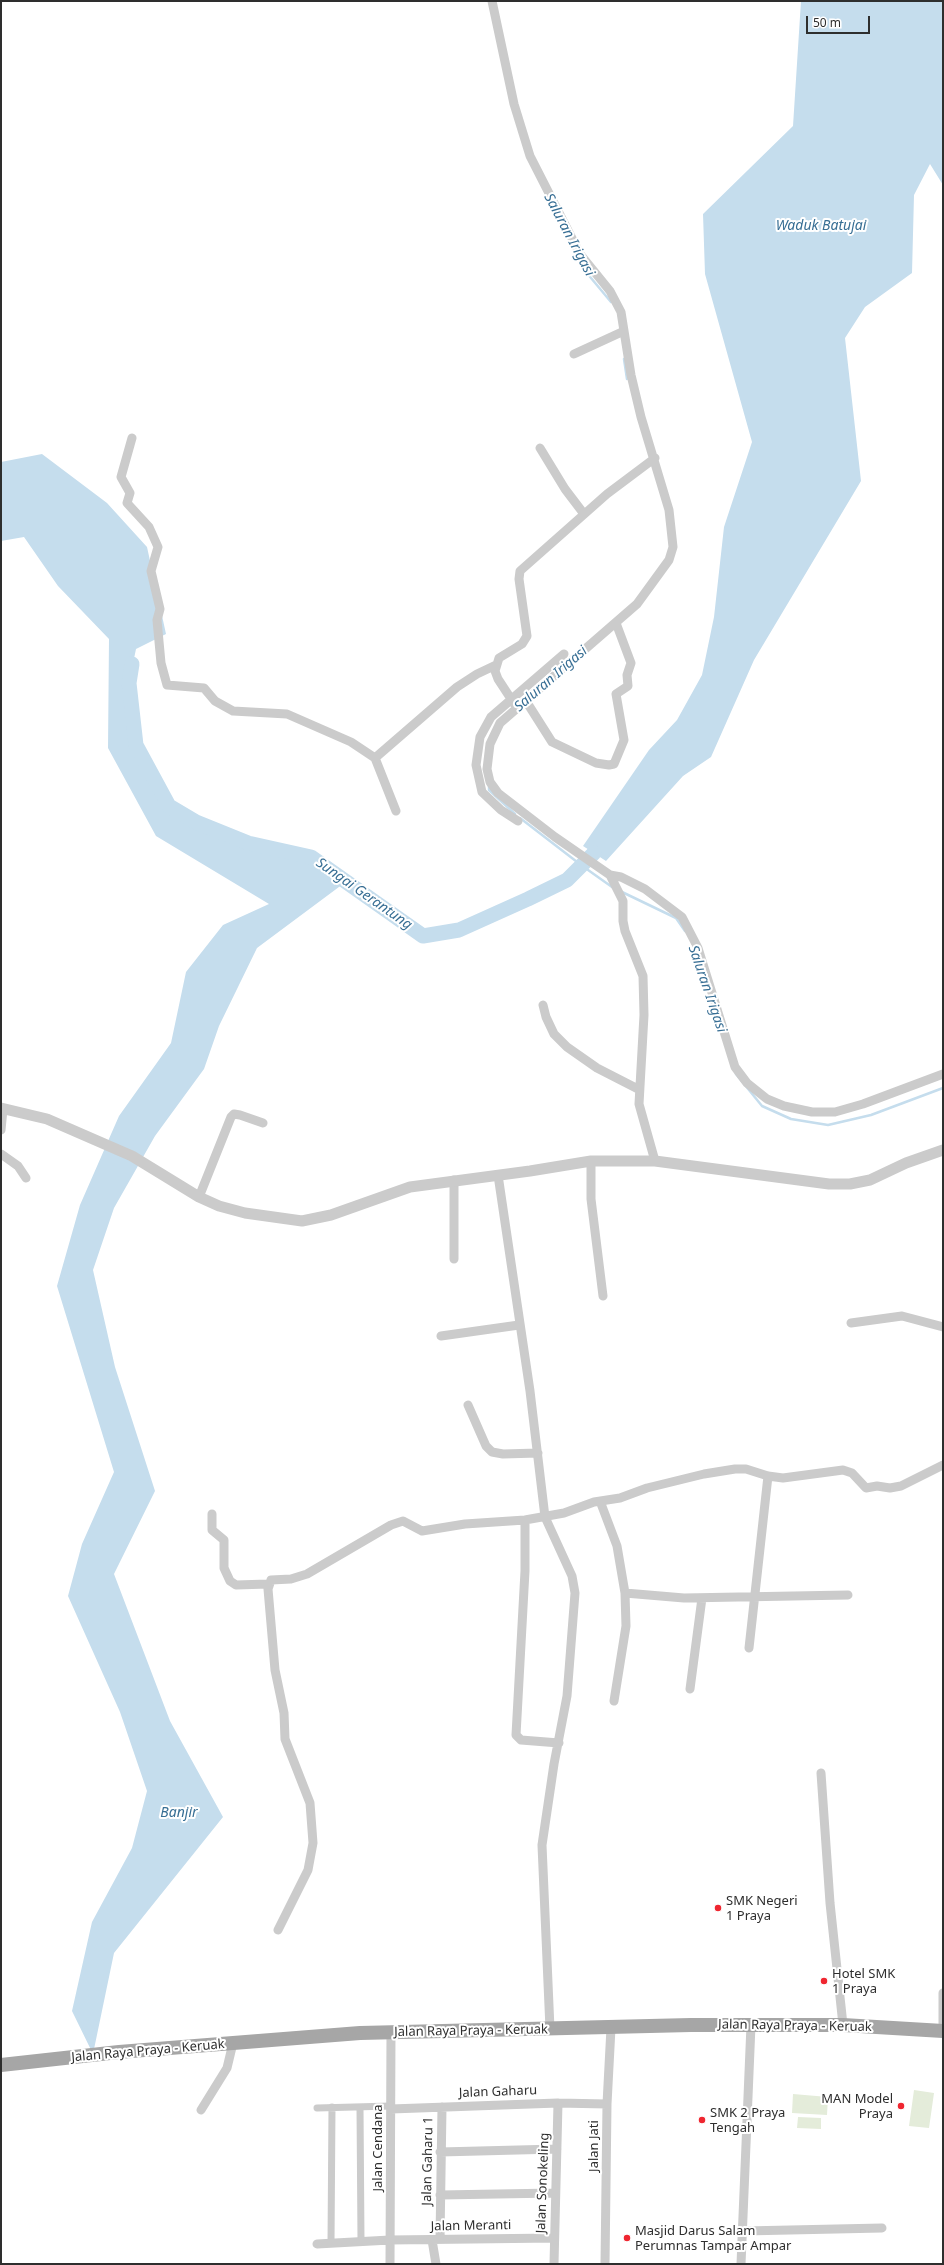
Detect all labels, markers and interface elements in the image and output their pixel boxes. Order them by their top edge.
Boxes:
scale bar [808,8,872,34]
text: 50 m [813,14,841,31]
water label: Saluran Irigasi [540,191,598,279]
water label: Waduk Batujai [776,218,866,234]
water label: Saluran Irigasi [511,643,591,715]
water label: Sungai Gerantung [313,855,415,933]
water label: Saluran Irigasi [684,943,730,1035]
water label: Banjir [160,1805,198,1821]
place label: SMK Negeri 1 Praya [726,1893,798,1924]
marker: SMK Negeri 1 Praya [713,1903,723,1913]
place label: Hotel SMK 1 Praya [832,1966,895,1997]
marker: Hotel SMK 1 Praya [819,1976,829,1986]
street label: Jalan Raya Praya - Keruak [718,2017,872,2035]
street label: Jalan Raya Praya - Keruak [394,2022,548,2040]
street label: Jalan Raya Praya - Keruak [71,2037,225,2065]
street label: Jalan Gaharu [459,2083,537,2101]
place label: MAN Model Praya [821,2091,893,2122]
marker: MAN Model Praya [896,2101,906,2111]
street label: Jalan Cendana [370,2104,386,2192]
place label: SMK 2 Praya Tengah [710,2105,785,2136]
marker: SMK 2 Praya Tengah [697,2115,707,2125]
street label: Jalan Gaharu 1 [419,2116,437,2206]
street label: Jalan Jati [586,2120,602,2172]
street label: Jalan Sonokeling [533,2132,553,2234]
street label: Jalan Meranti [431,2217,511,2235]
place label: Masjid Darus Salam Perumnas Tampar Ampar [635,2223,791,2254]
marker: Masjid Darus Salam Perumnas Tampar Ampar [622,2233,632,2243]

